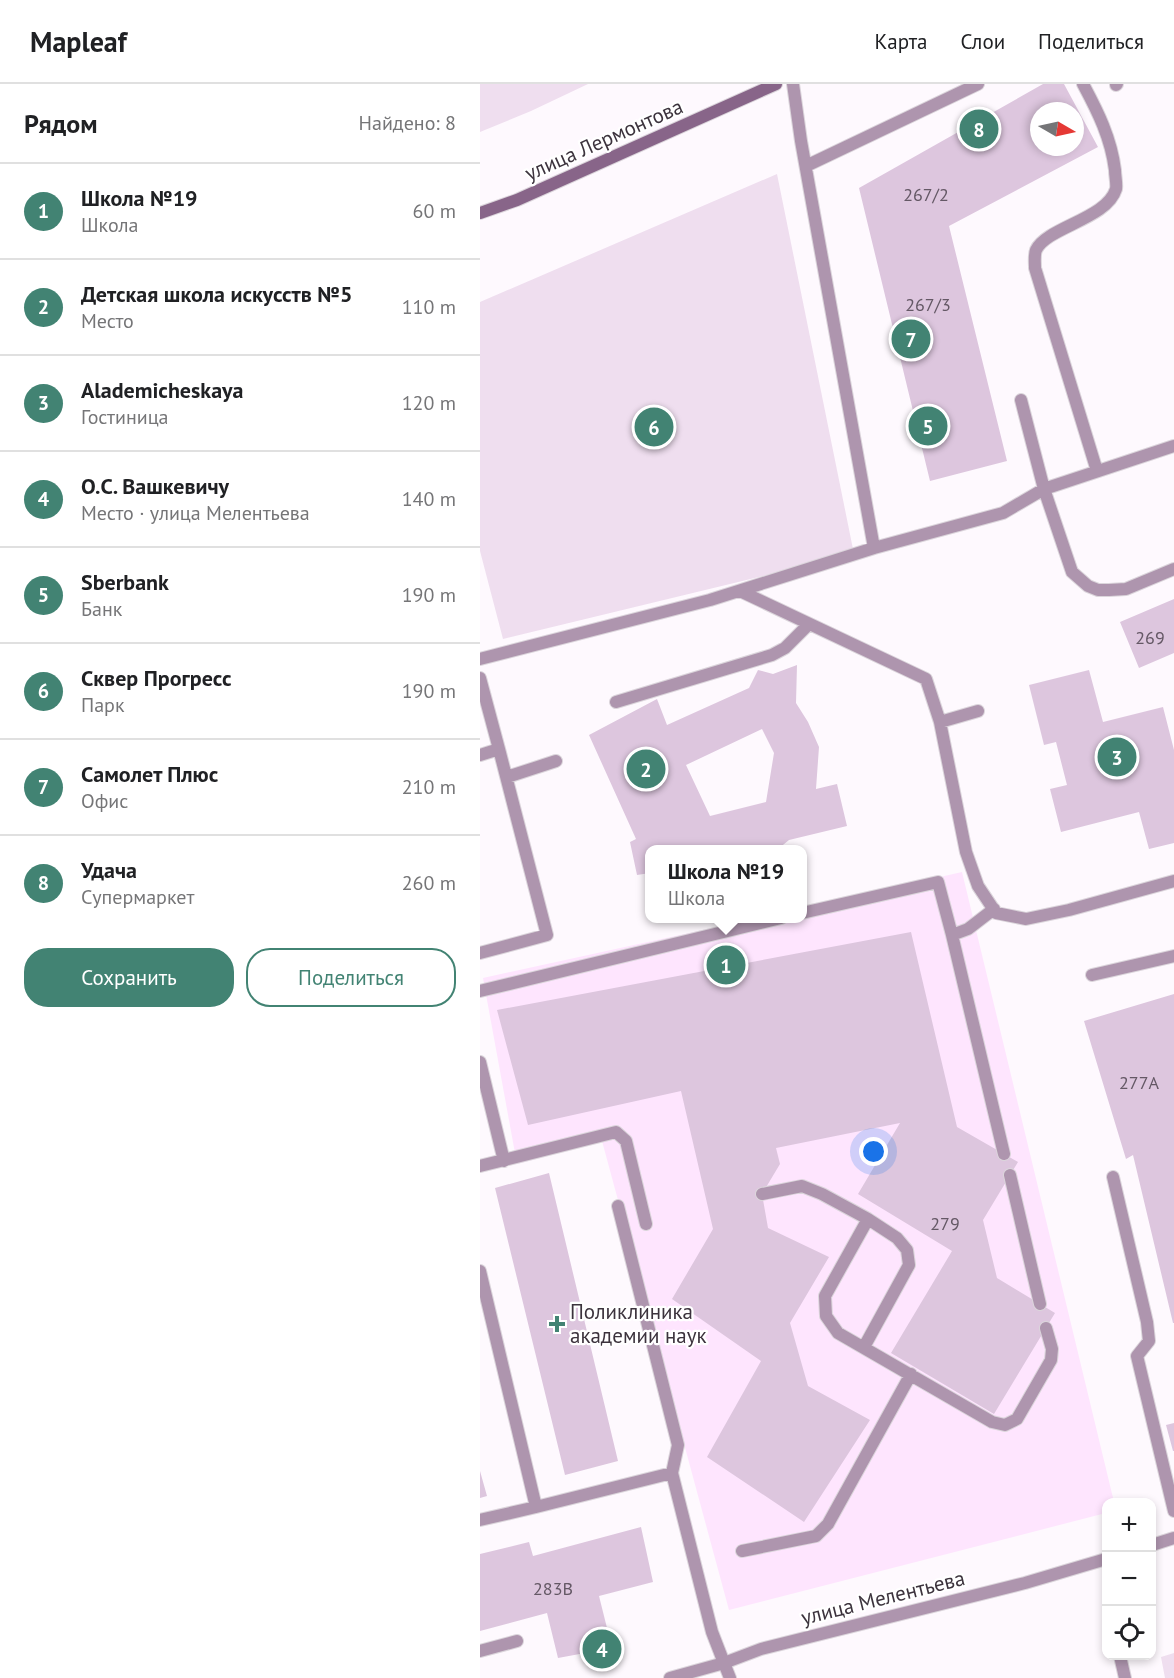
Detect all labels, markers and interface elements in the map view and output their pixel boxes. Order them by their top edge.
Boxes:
text: Mapleaf [30,23,127,60]
text: Карта [874,28,927,55]
text: Слои [960,28,1005,55]
text: Поделиться [1038,28,1144,55]
street label: улица Лермонтова [521,93,687,187]
north arrow [1030,102,1084,156]
pin: 8 [960,106,998,152]
text: Рядом [24,107,98,140]
text: Найдено: 8 [359,110,456,136]
house number: 267/2 [903,183,949,206]
text: Школа №19 [81,184,198,212]
text: 1 [38,198,49,224]
text: 60 m [413,198,456,224]
text: Школа [81,212,138,238]
text: Детская школа искусств №5 [81,280,352,308]
house number: 267/3 [905,293,951,316]
text: 2 [38,294,49,320]
text: 110 m [402,294,456,320]
text: Место [81,308,134,334]
pin: 7 [892,316,930,362]
text: Alademicheskaya [81,376,243,404]
text: 3 [38,390,49,416]
text: 120 m [402,390,456,416]
text: Гостиница [81,404,169,430]
pin: 6 [634,404,674,450]
pin: 5 [908,404,948,448]
text: О.С. Вашкевичу [81,472,229,500]
text: 4 [38,486,49,512]
text: 140 m [402,486,456,512]
text: Место · улица Мелентьева [81,500,310,526]
text: Sberbank [81,568,169,596]
text: 5 [38,582,49,608]
text: 190 m [402,582,456,608]
text: Банк [81,596,122,622]
house number: 269 [1135,626,1165,649]
text: Сквер Прогресс [81,664,231,692]
text: 6 [38,678,49,704]
text: 190 m [402,678,456,704]
text: Парк [81,692,124,718]
pin: 3 [1098,734,1136,780]
pin: 2 [626,746,666,792]
text: Самолет Плюс [81,760,218,788]
text: 7 [38,774,49,800]
text: 210 m [402,774,456,800]
text: Офис [81,788,128,814]
popup [645,845,807,923]
text: Удача [81,856,137,884]
text: Школа №19 [668,857,784,885]
text: 8 [38,870,49,896]
text: 260 m [402,870,456,896]
text: Супермаркет [81,884,194,910]
text: Школа [668,885,725,911]
pin: 1 [706,942,746,988]
button: Сохранить [24,948,234,1007]
button: Поделиться [246,948,456,1007]
house number: 277А [1119,1071,1159,1094]
your location [859,1137,888,1166]
house number: 279 [930,1212,960,1235]
place label: Поликлиника академии наук [570,1298,707,1349]
marker: Поликлиника академии наук [548,1315,566,1333]
map controls [1102,1498,1156,1660]
button: + [1102,1498,1156,1552]
button: − [1102,1552,1156,1606]
street label: улица Мелентьева [798,1564,968,1631]
house number: 283В [533,1577,573,1600]
button: locate [1102,1606,1156,1660]
pin: 4 [582,1626,622,1672]

